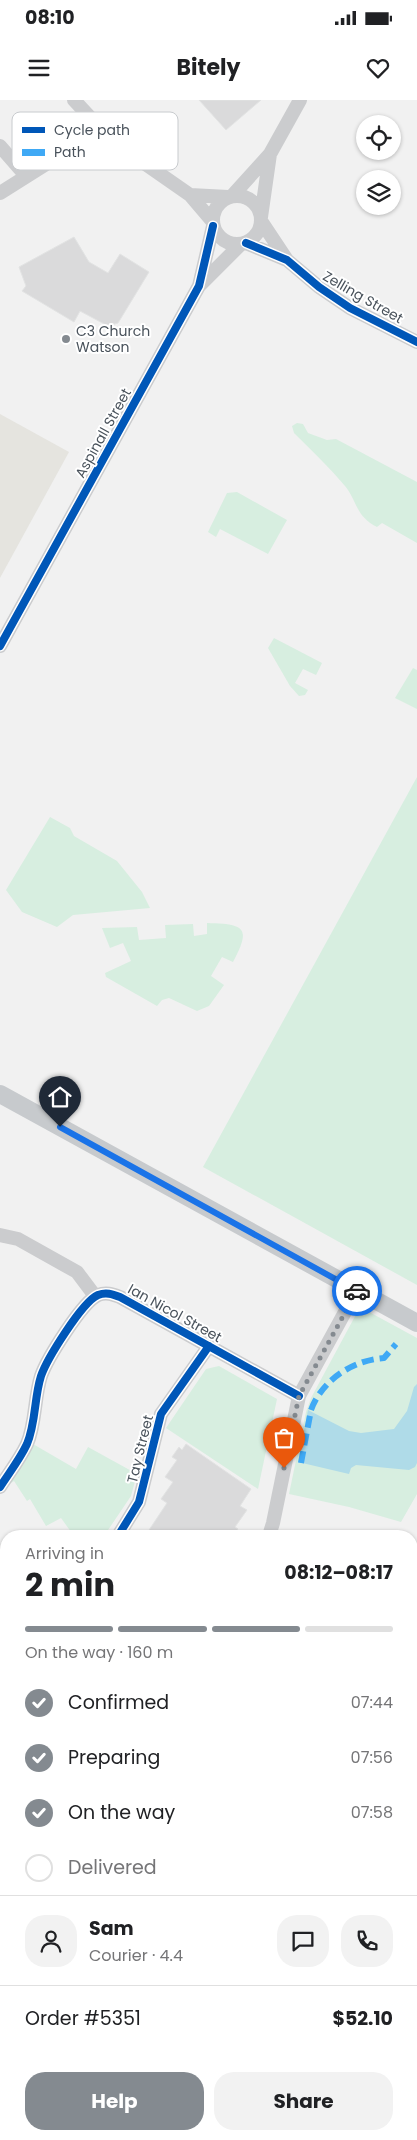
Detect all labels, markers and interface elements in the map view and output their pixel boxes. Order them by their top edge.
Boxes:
text: 08:10 [25,4,75,31]
text: Bitely [177,52,240,83]
icon: menu [25,54,53,82]
icon: heart [364,54,392,82]
legend [12,112,178,170]
map controls [356,115,401,215]
button: locate [356,115,401,160]
text: Cycle path [54,120,130,140]
text: Path [54,142,86,162]
button: layers [356,170,401,215]
street label: Zelling Street [319,266,407,328]
place label: C3 Church Watson [76,321,150,357]
marker: C3 Church Watson [60,333,72,345]
street label: Aspinall Street [70,385,136,481]
pin [39,1076,81,1127]
icon: home [46,1083,74,1111]
courier [332,1266,382,1316]
icon: car [343,1277,371,1305]
street label: Ian Nicol Street [124,1279,226,1347]
street label: Tay Street [122,1413,158,1485]
pin [263,1417,305,1468]
icon: bag [270,1424,298,1452]
text: Arriving in [25,1542,104,1565]
text: 08:12–08:17 [284,1559,393,1586]
text: 2 min [25,1562,115,1607]
text: On the way · 160 m [25,1641,173,1664]
icon: check [25,1689,53,1717]
text: Confirmed [68,1689,169,1716]
text: 07:44 [351,1691,393,1714]
icon: check [25,1744,53,1772]
text: Preparing [68,1744,160,1771]
text: 07:56 [351,1746,393,1769]
icon: check [25,1799,53,1827]
text: On the way [68,1799,175,1826]
text: 07:58 [351,1801,393,1824]
text: Delivered [68,1854,157,1881]
button: person [25,1915,77,1967]
text: Sam [89,1915,134,1942]
button: chat [277,1915,329,1967]
button: phone [341,1915,393,1967]
text: Courier · 4.4 [89,1944,183,1967]
text: Order #5351 [25,2005,141,2032]
text: $52.10 [332,2005,393,2032]
button: Help [25,2072,204,2130]
button: Share [214,2072,393,2130]

